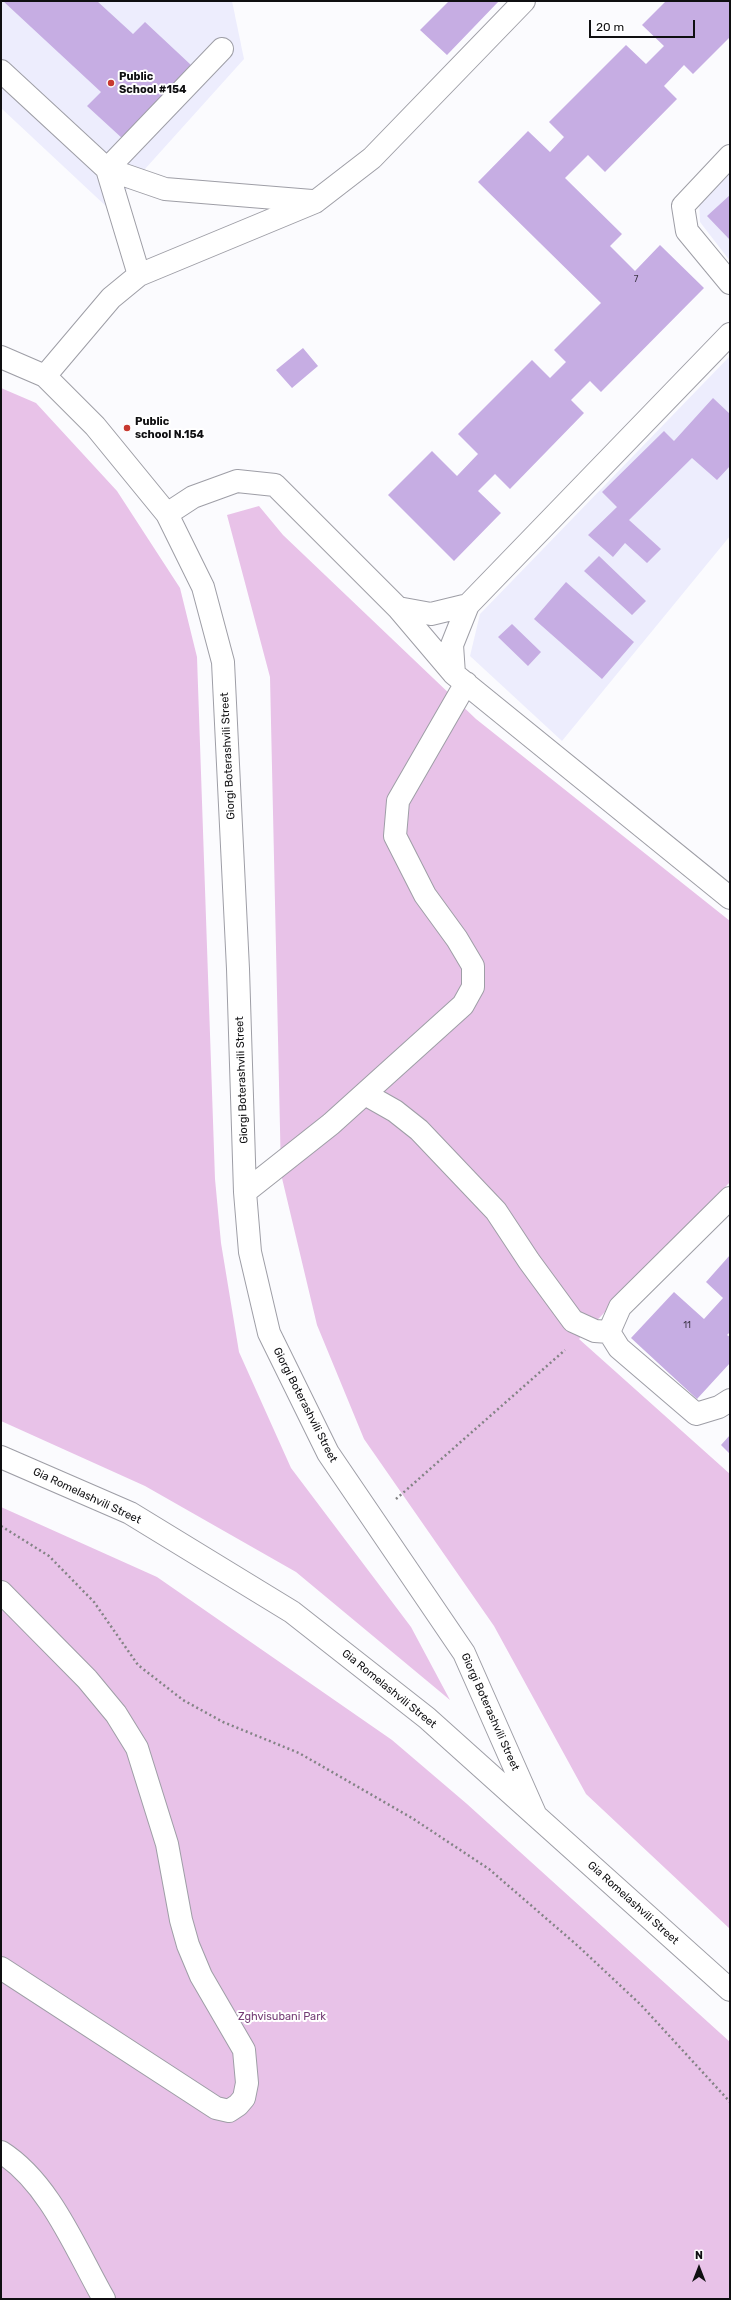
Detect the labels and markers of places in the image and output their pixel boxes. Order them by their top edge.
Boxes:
place label: Public School #154 [119,70,186,96]
marker: Public School #154 [106,78,116,88]
place label: Public school N.154 [135,415,204,441]
marker: Public school N.154 [122,423,132,433]

